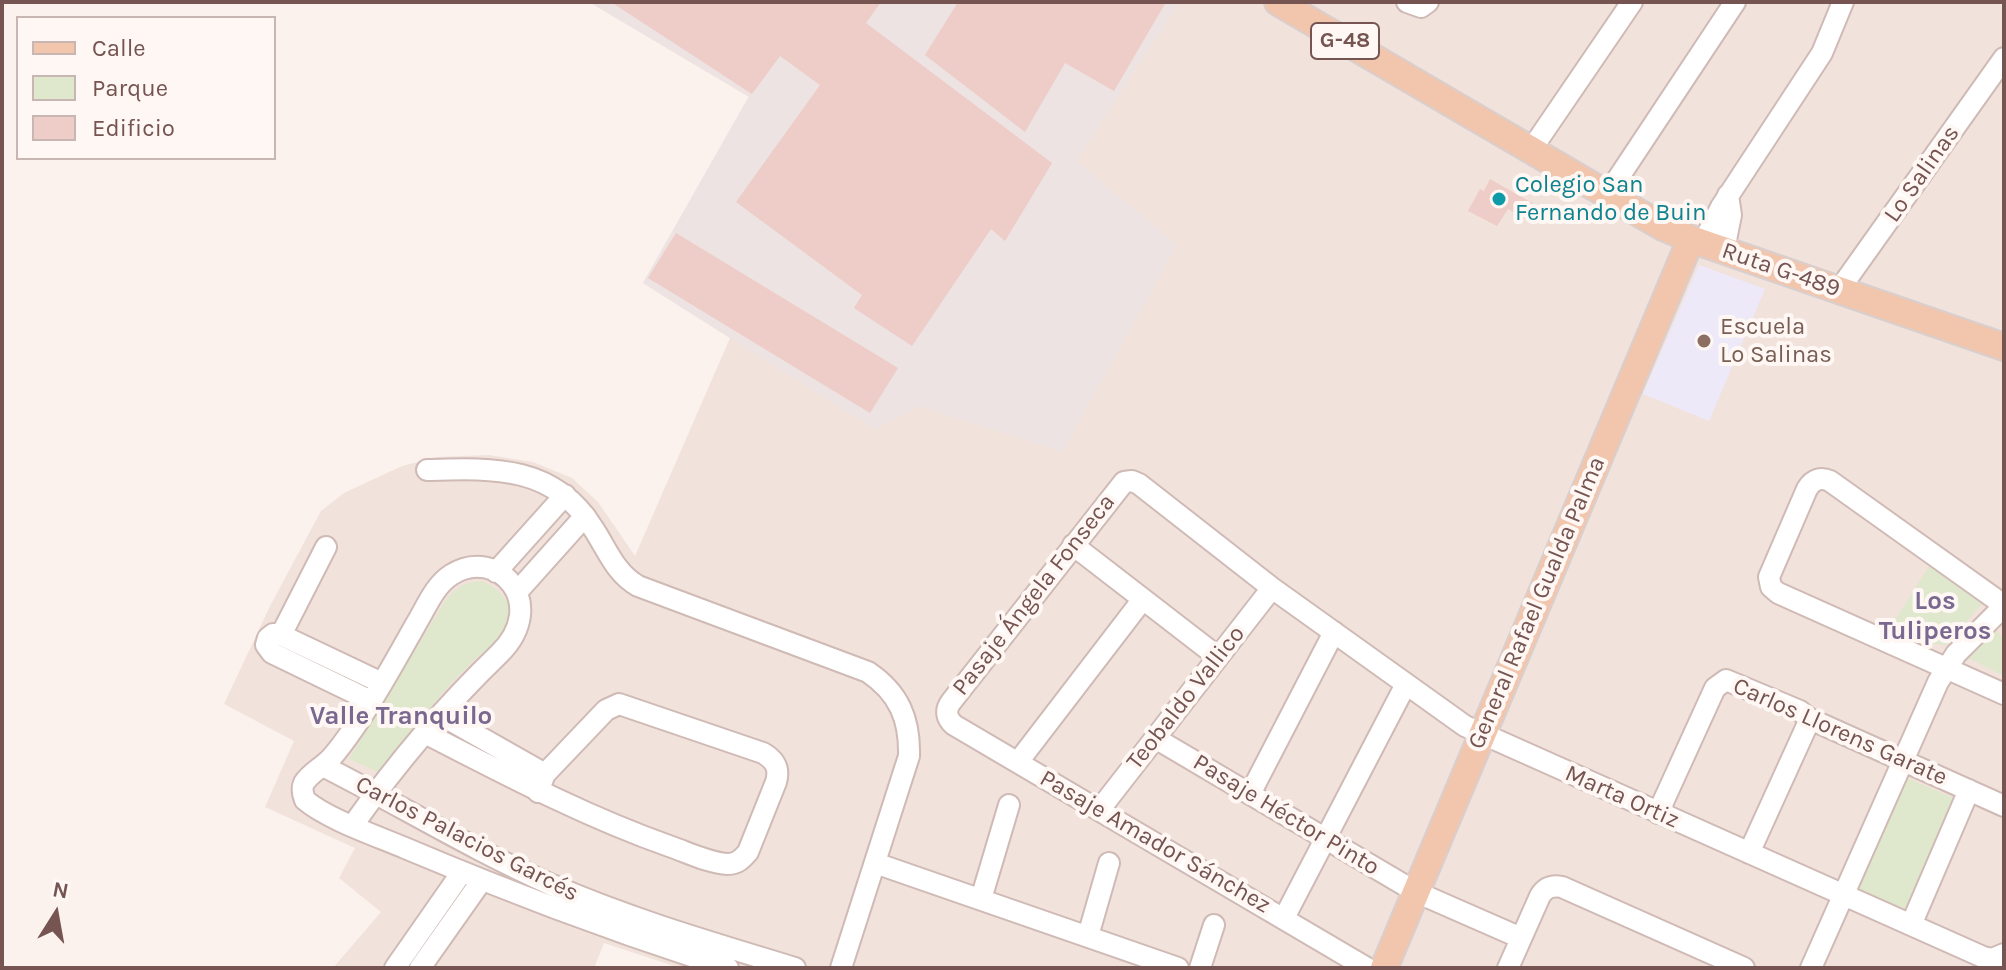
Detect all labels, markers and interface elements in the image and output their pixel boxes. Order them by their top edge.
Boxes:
legend [16,16,276,160]
road number: G-48 [1311,23,1379,59]
text: Calle [92,34,146,62]
text: Parque [92,74,168,102]
text: Edificio [92,114,175,142]
street label: Lo Salinas [1878,120,1966,228]
place label: Colegio San Fernando de Buin [1515,171,1706,227]
marker: Colegio San Fernando de Buin [1490,190,1508,208]
street label: Ruta G-489 [1718,236,1844,304]
place label: Escuela Lo Salinas [1720,313,1832,369]
marker: Escuela Lo Salinas [1695,332,1713,350]
street label: General Rafael Gualda Palma [1462,452,1612,754]
street label: Pasaje Ángela Fonseca [946,489,1122,701]
district label: Los Tuliperos [1879,586,1991,648]
street label: Teobaldo Vallico [1121,620,1251,776]
street label: Carlos Llorens Garate [1728,672,1952,792]
district label: Valle Tranquilo [310,701,492,733]
street label: Pasaje Héctor Pinto [1188,748,1384,882]
street label: Marta Ortiz [1560,759,1684,835]
street label: Pasaje Amador Sánchez [1034,764,1276,920]
street label: Carlos Palacios Garcés [351,770,583,908]
north arrow [16,874,96,954]
text: N [50,876,71,905]

